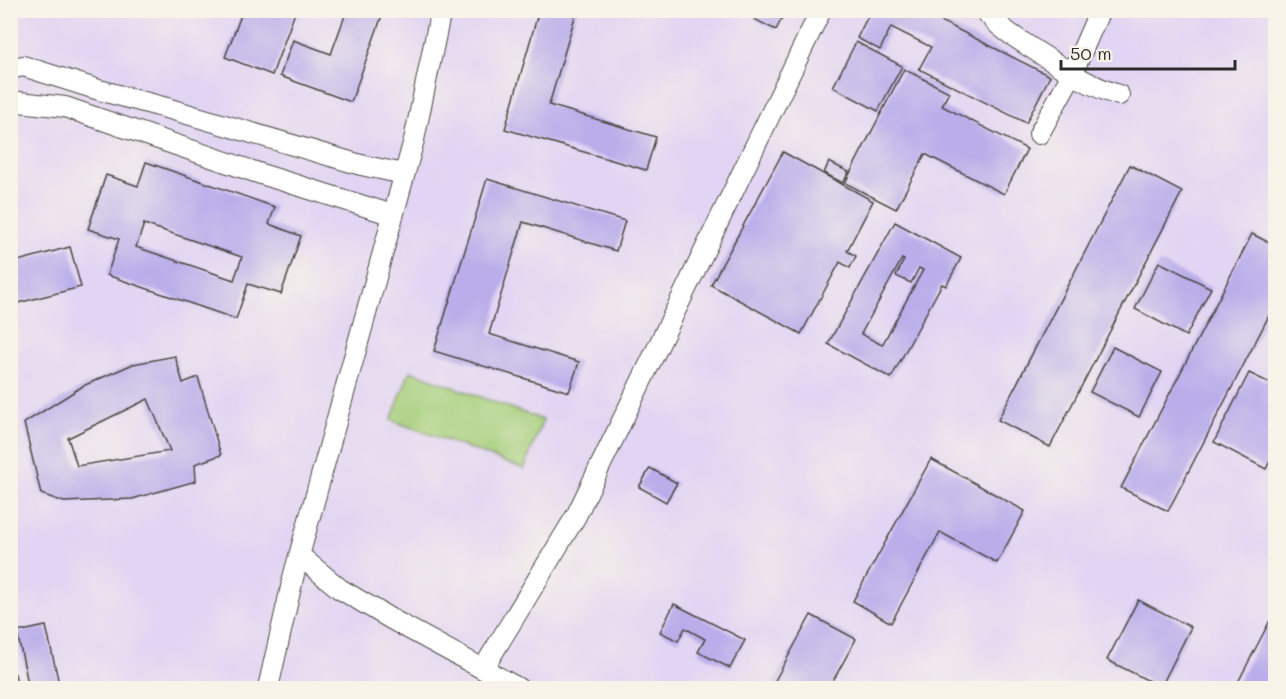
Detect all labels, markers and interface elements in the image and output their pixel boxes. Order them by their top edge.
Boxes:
scale bar [1061,33,1235,71]
text: 50 m [1070,41,1112,65]

